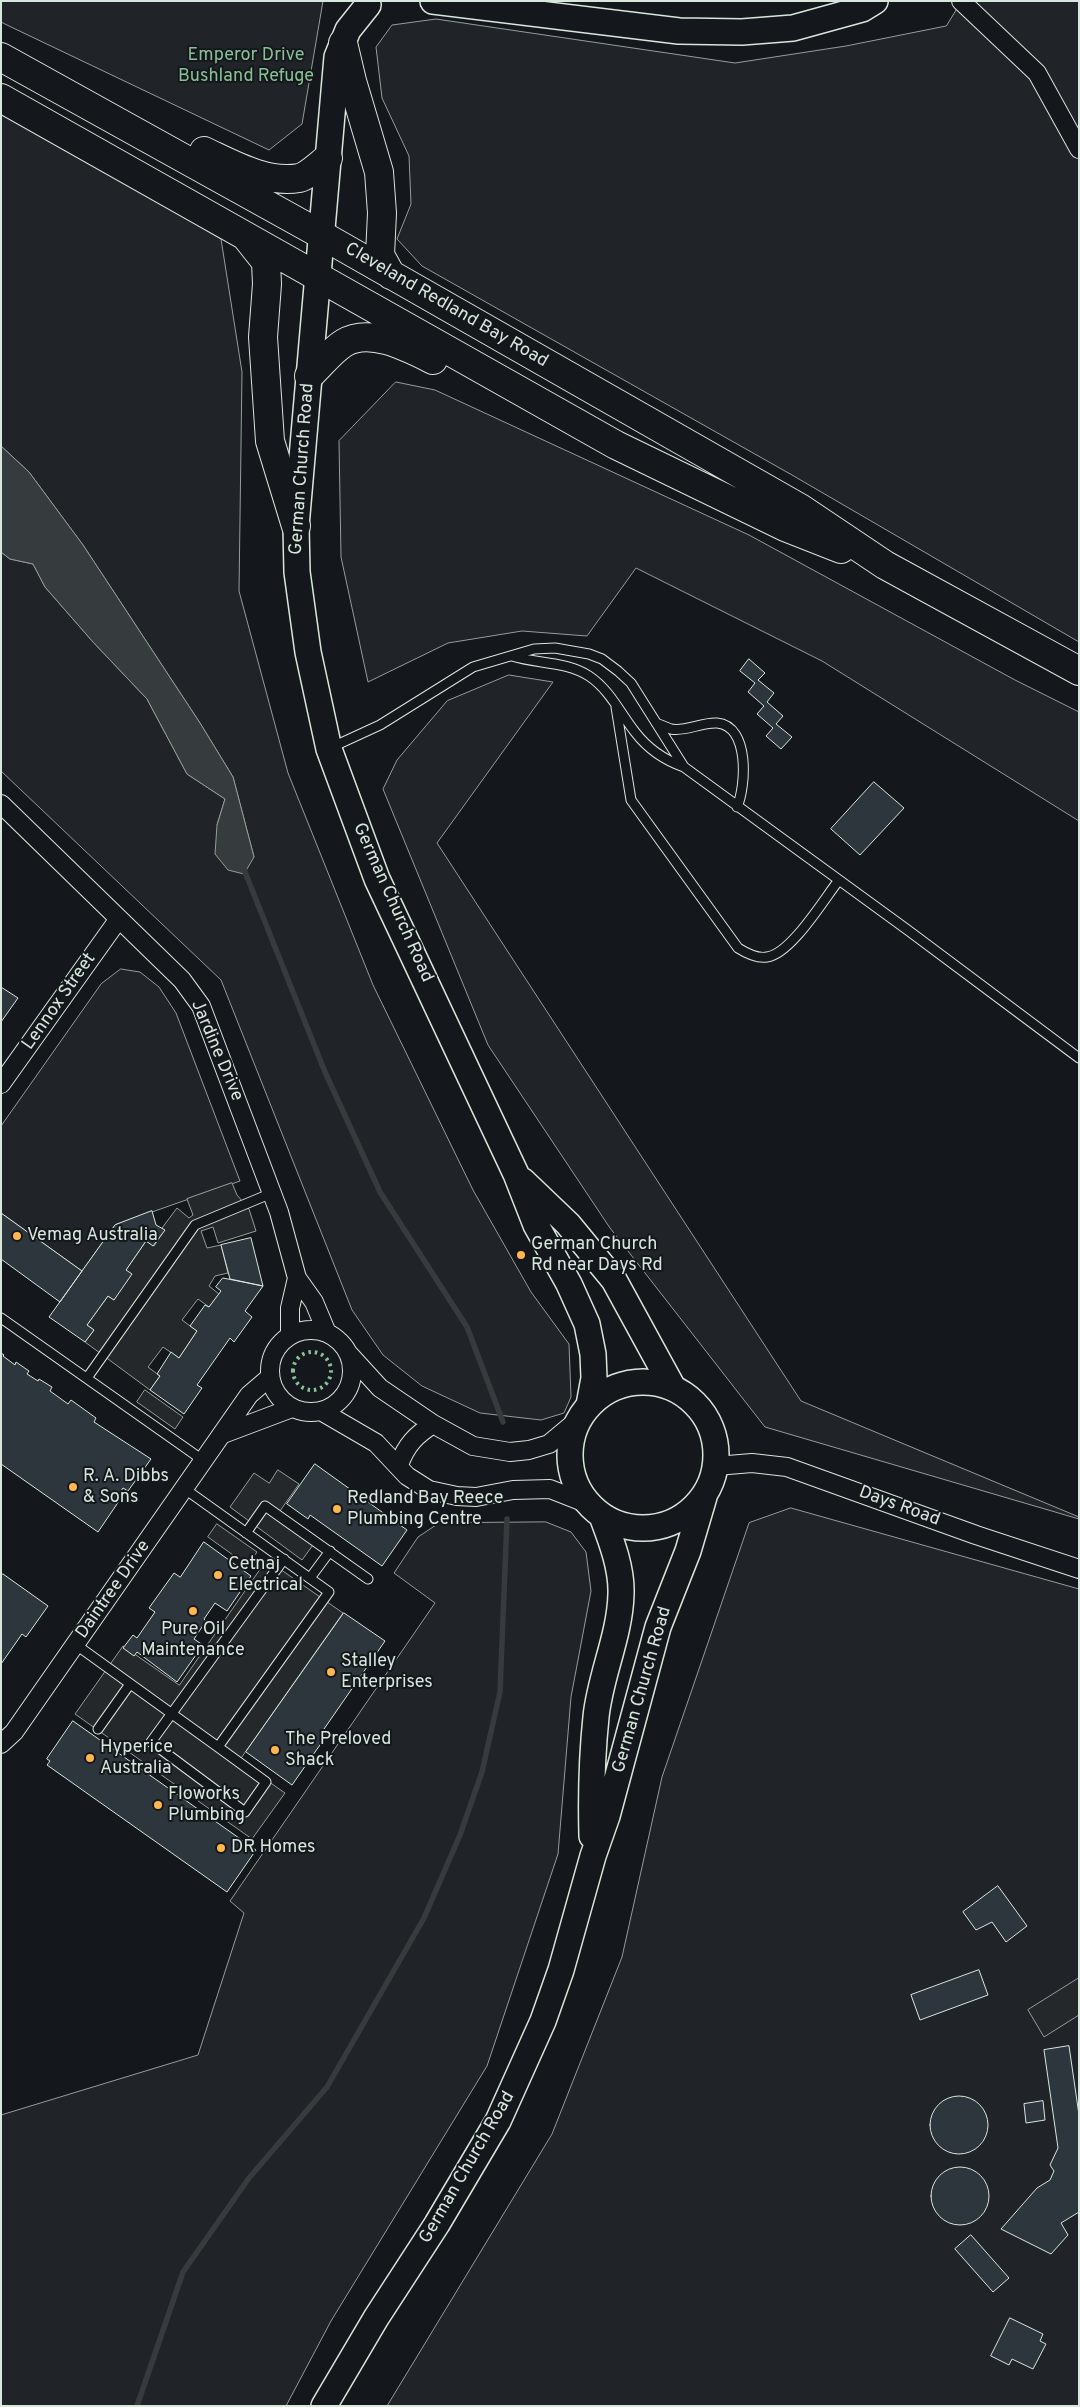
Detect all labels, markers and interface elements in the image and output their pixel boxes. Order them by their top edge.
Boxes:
park label: Emperor Drive Bushland Refuge [178,45,314,88]
street label: Cleveland Redland Bay Road [340,239,552,373]
street label: German Church Road [286,382,320,556]
street label: German Church Road [347,820,437,986]
street label: Lennox Street [19,949,101,1055]
street label: Jardine Drive [185,997,247,1105]
place label: Vemag Australia [27,1225,158,1247]
marker: Vemag Australia [11,1230,23,1242]
place label: German Church Rd near Days Rd [531,1234,663,1276]
marker: German Church Rd near Days Rd [515,1249,527,1261]
place label: R. A. Dibbs & Sons [83,1466,169,1508]
marker: R. A. Dibbs & Sons [67,1481,79,1493]
street label: Days Road [855,1482,943,1532]
place label: Redland Bay Reece Plumbing Centre [347,1488,503,1530]
marker: Redland Bay Reece Plumbing Centre [331,1503,343,1515]
street label: Daintree Drive [72,1537,156,1643]
place label: Cetnaj Electrical [228,1554,303,1596]
marker: Cetnaj Electrical [212,1569,224,1581]
street label: German Church Road [609,1604,677,1776]
marker: Pure Oil Maintenance [187,1605,199,1617]
place label: Pure Oil Maintenance [141,1619,245,1662]
place label: Stalley Enterprises [341,1651,433,1694]
marker: Stalley Enterprises [325,1666,337,1678]
place label: The Preloved Shack [285,1729,391,1772]
place label: Hyperice Australia [100,1737,173,1780]
marker: The Preloved Shack [269,1744,281,1756]
marker: Hyperice Australia [84,1752,96,1764]
place label: Floworks Plumbing [168,1784,245,1826]
marker: Floworks Plumbing [152,1799,164,1811]
place label: DR Homes [231,1837,315,1859]
marker: DR Homes [215,1842,227,1854]
street label: German Church Road [416,2088,520,2248]

